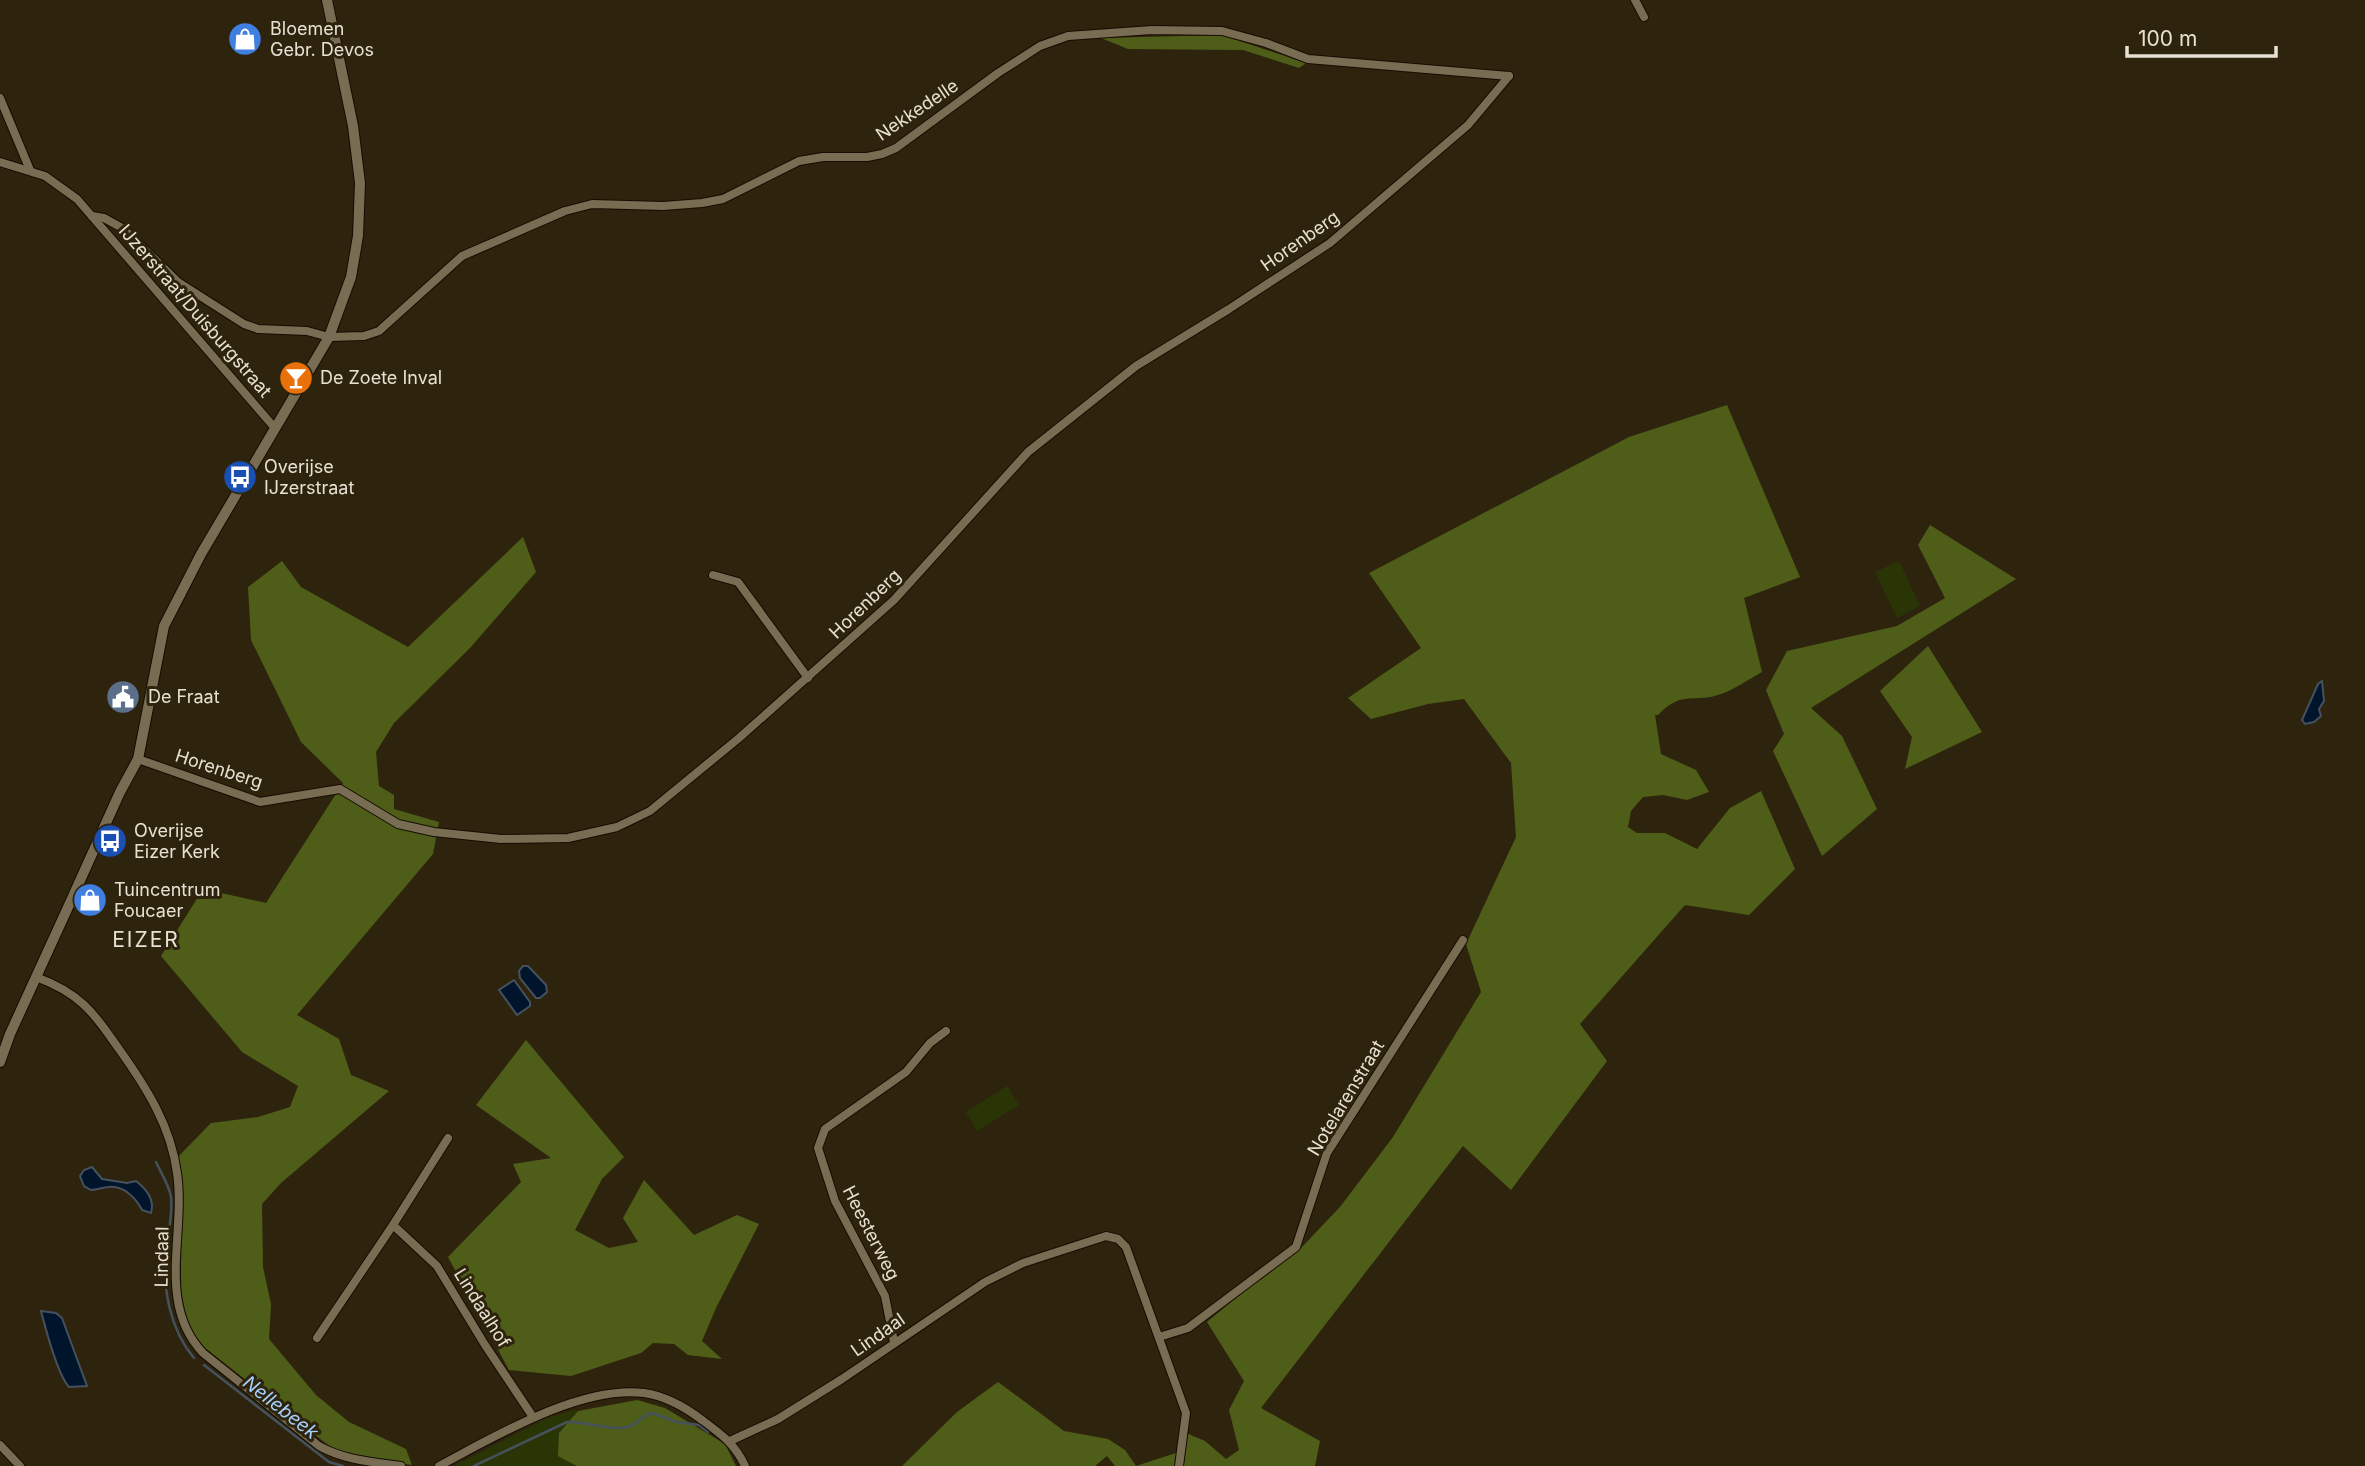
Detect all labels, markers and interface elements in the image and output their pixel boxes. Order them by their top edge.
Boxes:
scale bar [2127,14,2276,58]
place label: Bloemen Gebr. Devos [270,18,374,60]
shop icon: Bloemen Gebr. Devos [226,20,264,58]
text: 100 m [2138,26,2197,51]
street label: Nekkedelle [872,74,962,145]
street label: Horenberg [1256,206,1343,275]
street label: IJzerstraat/Duisburgstraat [115,220,276,401]
bar icon: De Zoete Inval [277,359,315,397]
place label: De Zoete Inval [320,367,442,388]
place label: Overijse IJzerstraat [264,456,354,498]
bus stop icon: Overijse IJzerstraat [221,458,259,496]
street label: Horenberg [825,565,905,643]
public building icon: De Fraat [104,678,142,716]
place label: De Fraat [148,686,220,707]
street label: Horenberg [173,745,266,793]
place label: Overijse Eizer Kerk [134,820,220,862]
bus stop icon: Overijse Eizer Kerk [91,822,129,860]
place label: Tuincentrum Foucaer [114,879,220,921]
shop icon: Tuincentrum Foucaer [71,881,109,919]
district label: EIZER [112,927,180,952]
street label: Notelarenstraat [1303,1036,1388,1159]
street label: Heesterweg [839,1182,904,1283]
street label: Lindaal [150,1226,173,1288]
street label: Lindaalhof [450,1264,515,1351]
street label: Lindaal [847,1309,909,1361]
water label: Nellebeek [238,1371,323,1444]

